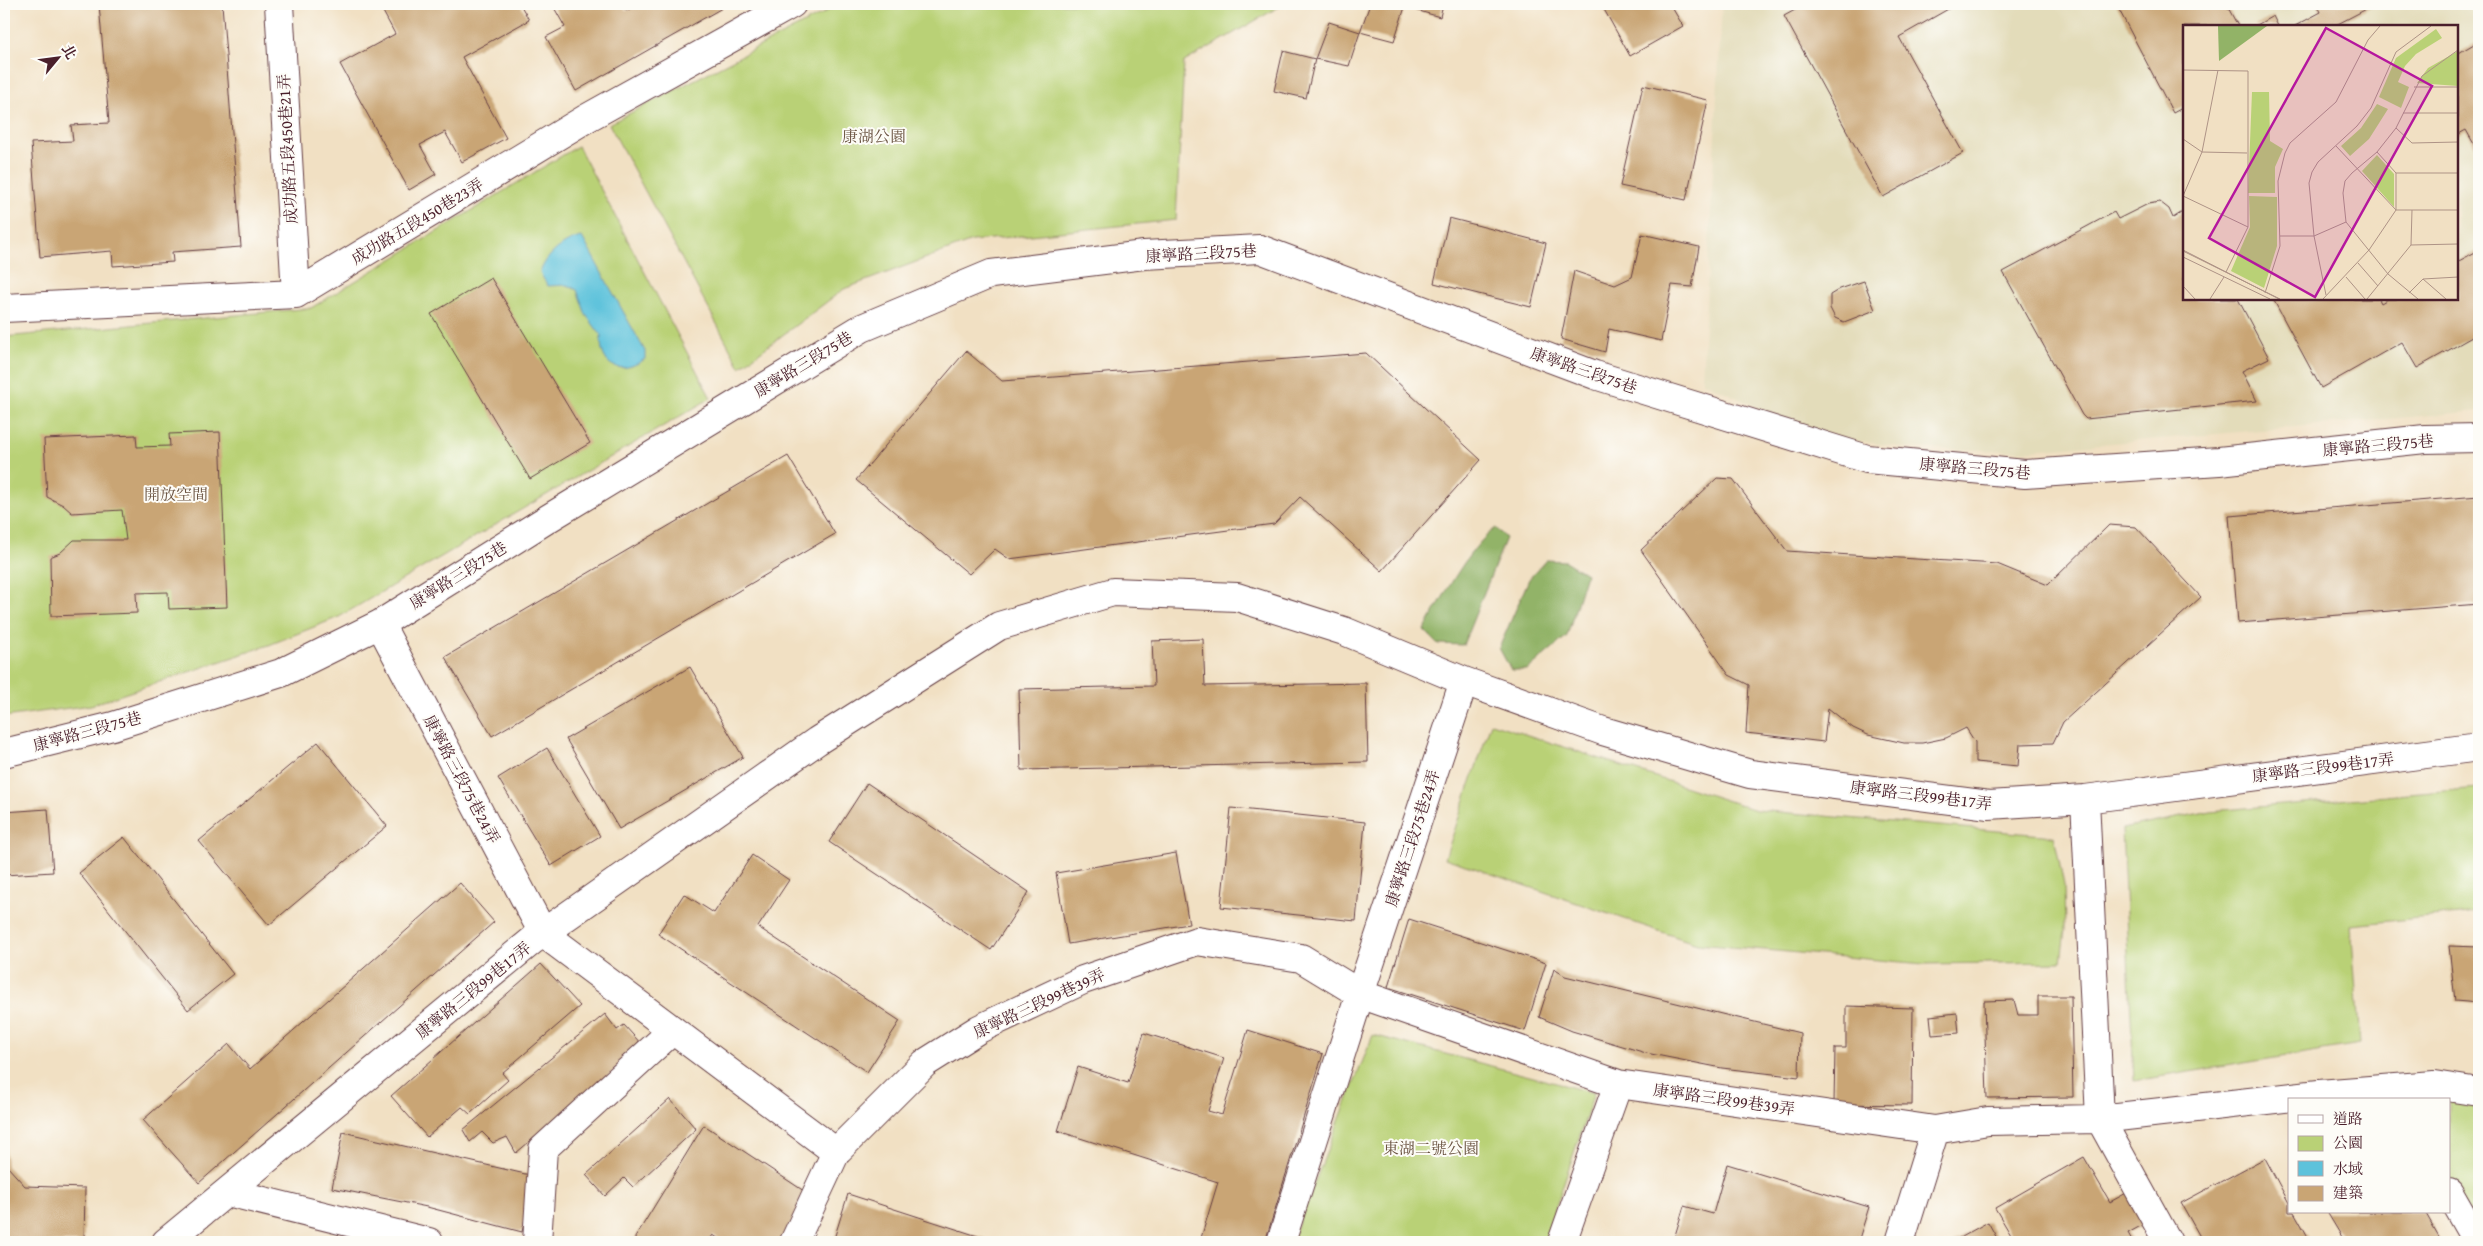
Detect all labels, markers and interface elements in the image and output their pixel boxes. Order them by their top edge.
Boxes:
inset map [2183,25,2458,300]
north arrow [32,32,82,82]
text: 北 [57,41,82,63]
street label: 成功路五段450巷21弄 [271,73,303,225]
park label: 康湖公園 [842,124,906,148]
street label: 成功路五段450巷23弄 [346,172,488,270]
street label: 康寧路三段75巷 [1145,238,1257,268]
street label: 康寧路三段75巷 [749,325,857,403]
street label: 康寧路三段75巷 [1527,341,1641,399]
street label: 康寧路三段75巷 [2321,428,2435,462]
street label: 康寧路三段75巷 [1918,451,2032,485]
park label: 開放空間 [144,482,208,506]
street label: 康寧路三段75巷 [404,535,512,615]
street label: 康寧路三段75巷 [30,705,144,757]
street label: 康寧路三段75巷24弄 [418,710,506,848]
street label: 康寧路三段99巷17弄 [2251,746,2395,788]
street label: 康寧路三段75巷24弄 [1379,766,1445,910]
street label: 康寧路三段99巷17弄 [1849,774,1993,816]
street label: 康寧路三段99巷17弄 [410,936,536,1044]
street label: 康寧路三段99巷39弄 [969,962,1109,1044]
street label: 康寧路三段99巷39弄 [1652,1077,1796,1121]
legend [2288,1098,2450,1214]
text: 道路 [2333,1108,2363,1129]
text: 公園 [2333,1132,2363,1153]
park label: 東湖二號公園 [1383,1136,1479,1160]
text: 水域 [2333,1158,2363,1179]
text: 建築 [2333,1182,2363,1203]

